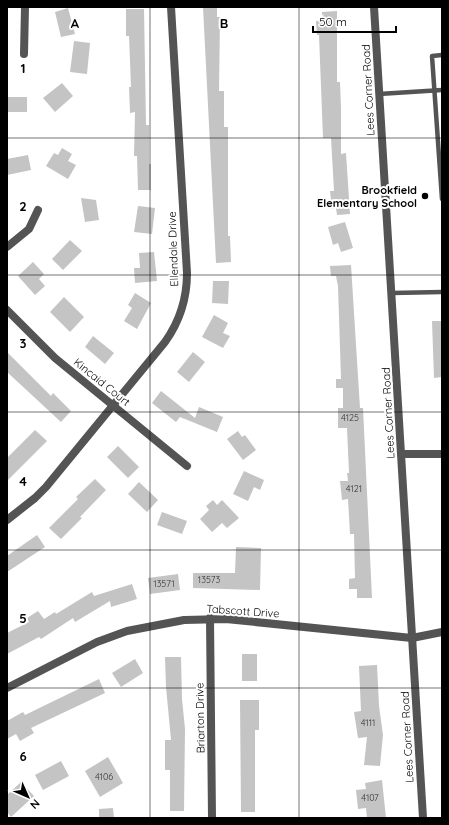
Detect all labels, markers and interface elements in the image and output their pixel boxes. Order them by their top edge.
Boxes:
scale bar [313,8,396,34]
text: 50 m [319,14,347,29]
text: A [71,15,80,31]
text: B [220,15,228,31]
street label: Lees Corner Road [359,44,377,136]
text: 1 [20,60,26,76]
place label: Brookfield Elementary School [317,183,417,210]
marker: Brookfield Elementary School [420,191,430,201]
text: 2 [19,198,27,214]
street label: Ellendale Drive [165,211,181,287]
text: 3 [20,335,27,351]
street label: Kincaid Court [71,355,133,409]
street label: Lees Corner Road [379,367,397,459]
house number: 4125 [341,412,359,423]
text: 4 [19,473,27,489]
house number: 4121 [346,483,362,494]
house number: 13573 [198,574,220,585]
house number: 13571 [153,578,175,589]
street label: Tabscott Drive [206,601,280,621]
text: 5 [19,610,27,626]
street label: Briarton Drive [192,682,208,754]
street label: Lees Corner Road [398,691,416,783]
house number: 4111 [361,717,375,728]
text: 6 [19,748,27,764]
house number: 4106 [95,771,113,782]
north arrow [8,777,48,817]
house number: 4107 [361,792,379,803]
text: N [27,796,43,812]

